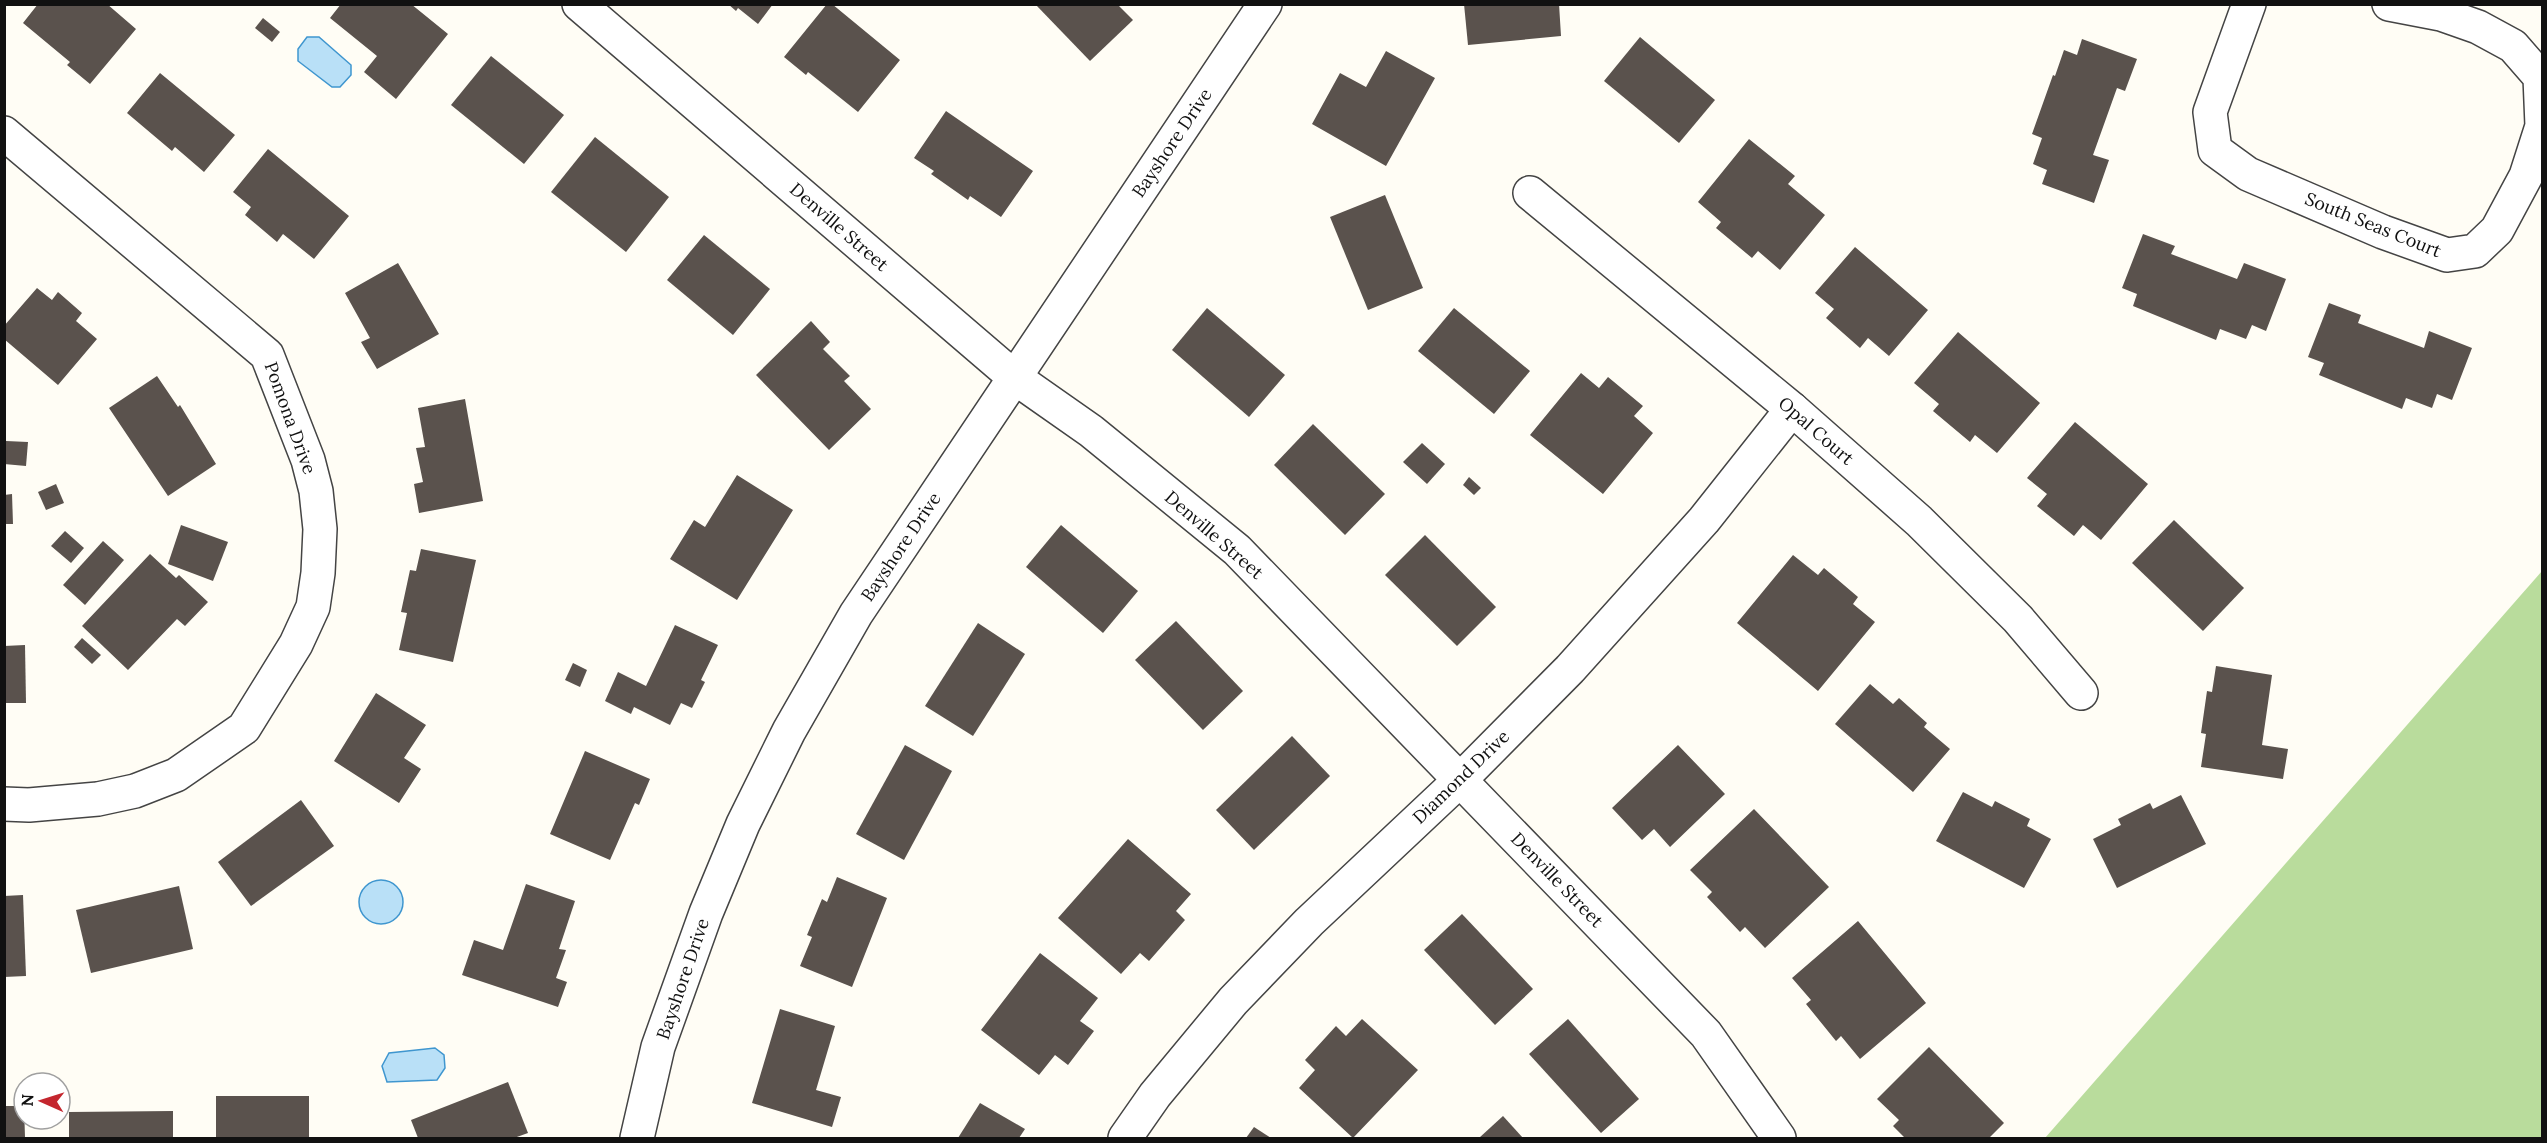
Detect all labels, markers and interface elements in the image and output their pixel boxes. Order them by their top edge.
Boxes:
street label: Bayshore Drive [1127,84,1217,202]
street label: Denville Street [785,178,893,276]
street label: South Seas Court [2302,187,2445,262]
street label: Pomona Drive [260,359,322,477]
street label: Opal Court [1774,392,1859,470]
street label: Denville Street [1160,486,1268,584]
street label: Bayshore Drive [856,488,946,606]
street label: Diamond Drive [1407,725,1514,829]
street label: Denville Street [1506,827,1608,932]
street label: Bayshore Drive [651,915,714,1042]
north arrow [12,1071,72,1131]
text: N [17,1094,37,1107]

